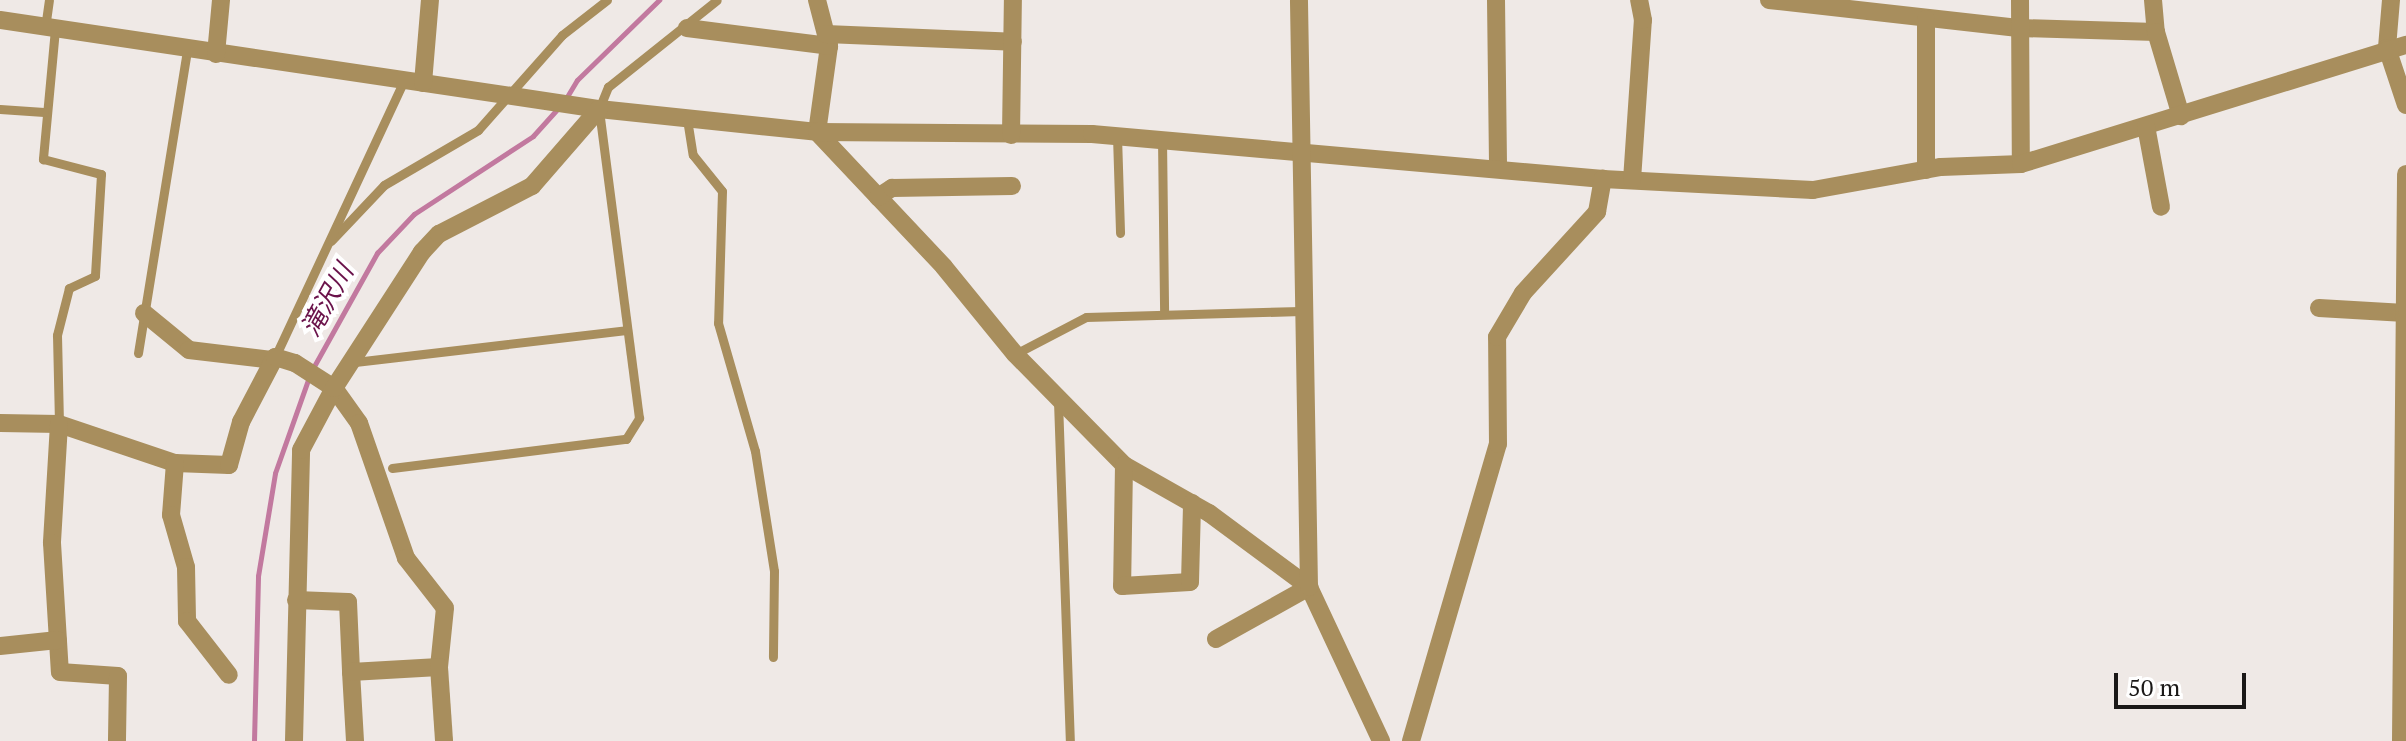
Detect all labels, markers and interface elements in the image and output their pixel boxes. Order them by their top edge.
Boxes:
water label: 滝沢川 [294,258,360,342]
scale bar [2118,657,2250,707]
text: 50 m [2128,671,2180,703]

